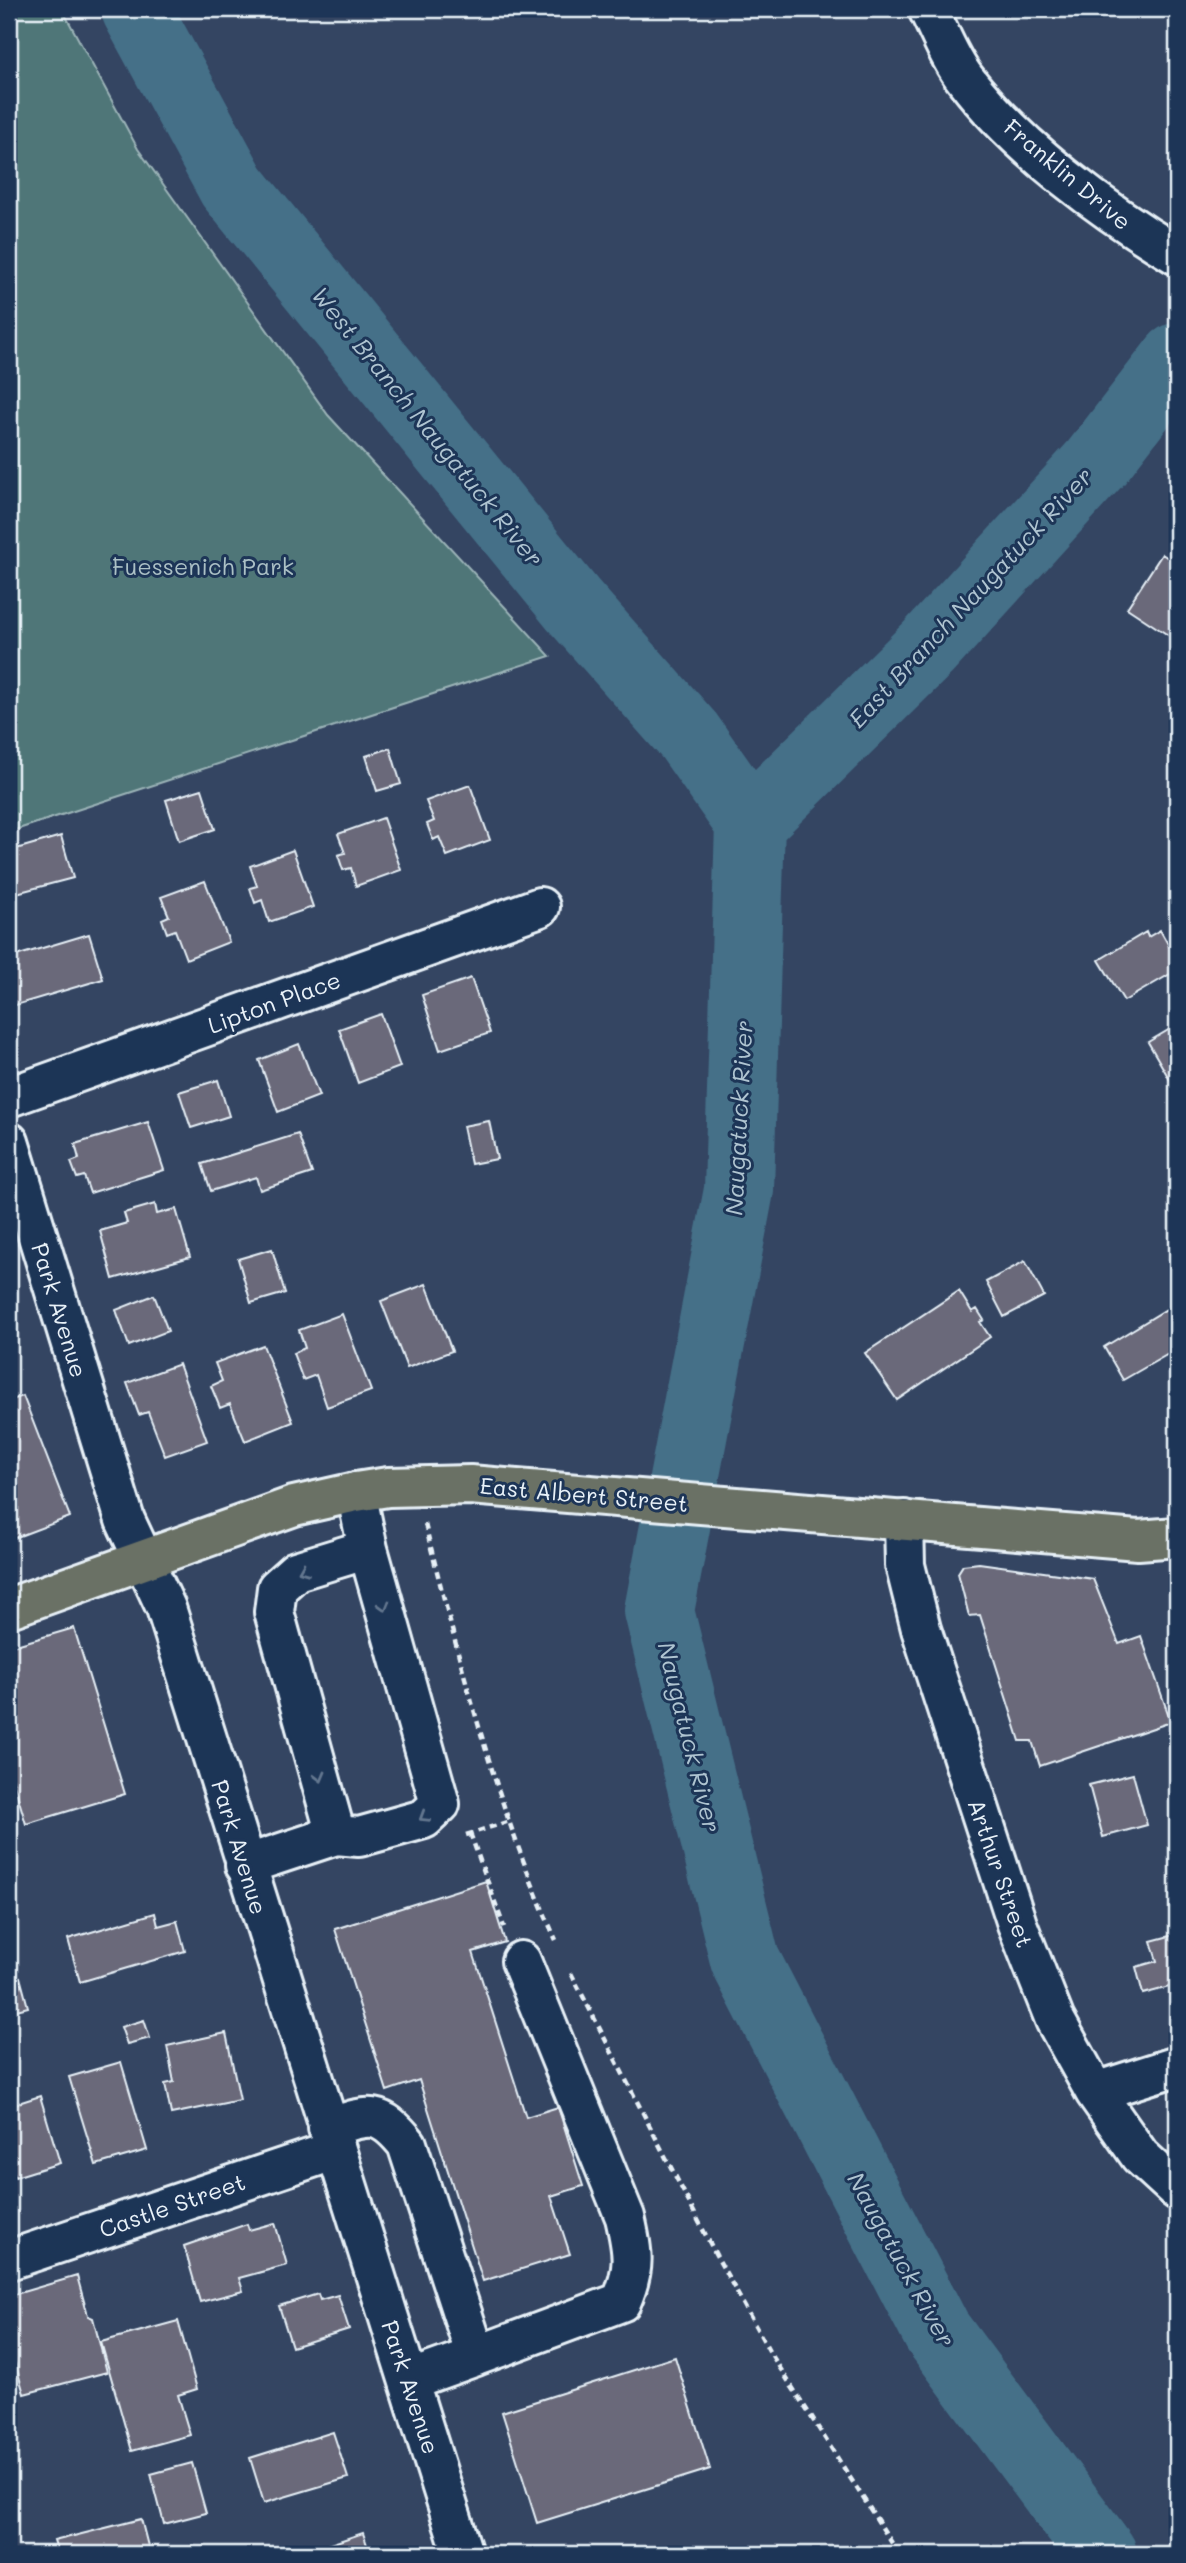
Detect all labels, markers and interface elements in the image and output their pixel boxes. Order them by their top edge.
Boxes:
street label: Franklin Drive [998,112,1138,236]
water label: West Branch Naugatuck River [305,280,551,572]
water label: East Branch Naugatuck River [841,461,1099,733]
park label: Fuessenich Park [112,551,294,581]
street label: Lipton Place [204,964,344,1040]
water label: Naugatuck River [717,1020,759,1216]
street label: Park Avenue [25,1239,95,1381]
street label: East Albert Street [479,1470,689,1518]
one-way arrow [298,1562,310,1576]
one-way arrow [376,1599,390,1611]
water label: Naugatuck River [651,1639,729,1835]
one-way arrow [311,1771,326,1783]
street label: Park Avenue [205,1776,275,1918]
street label: Arthur Street [962,1795,1040,1951]
one-way arrow [419,1808,432,1821]
street label: Castle Street [95,2166,249,2244]
water label: Naugatuck River [841,2166,963,2352]
street label: Park Avenue [375,2316,447,2458]

